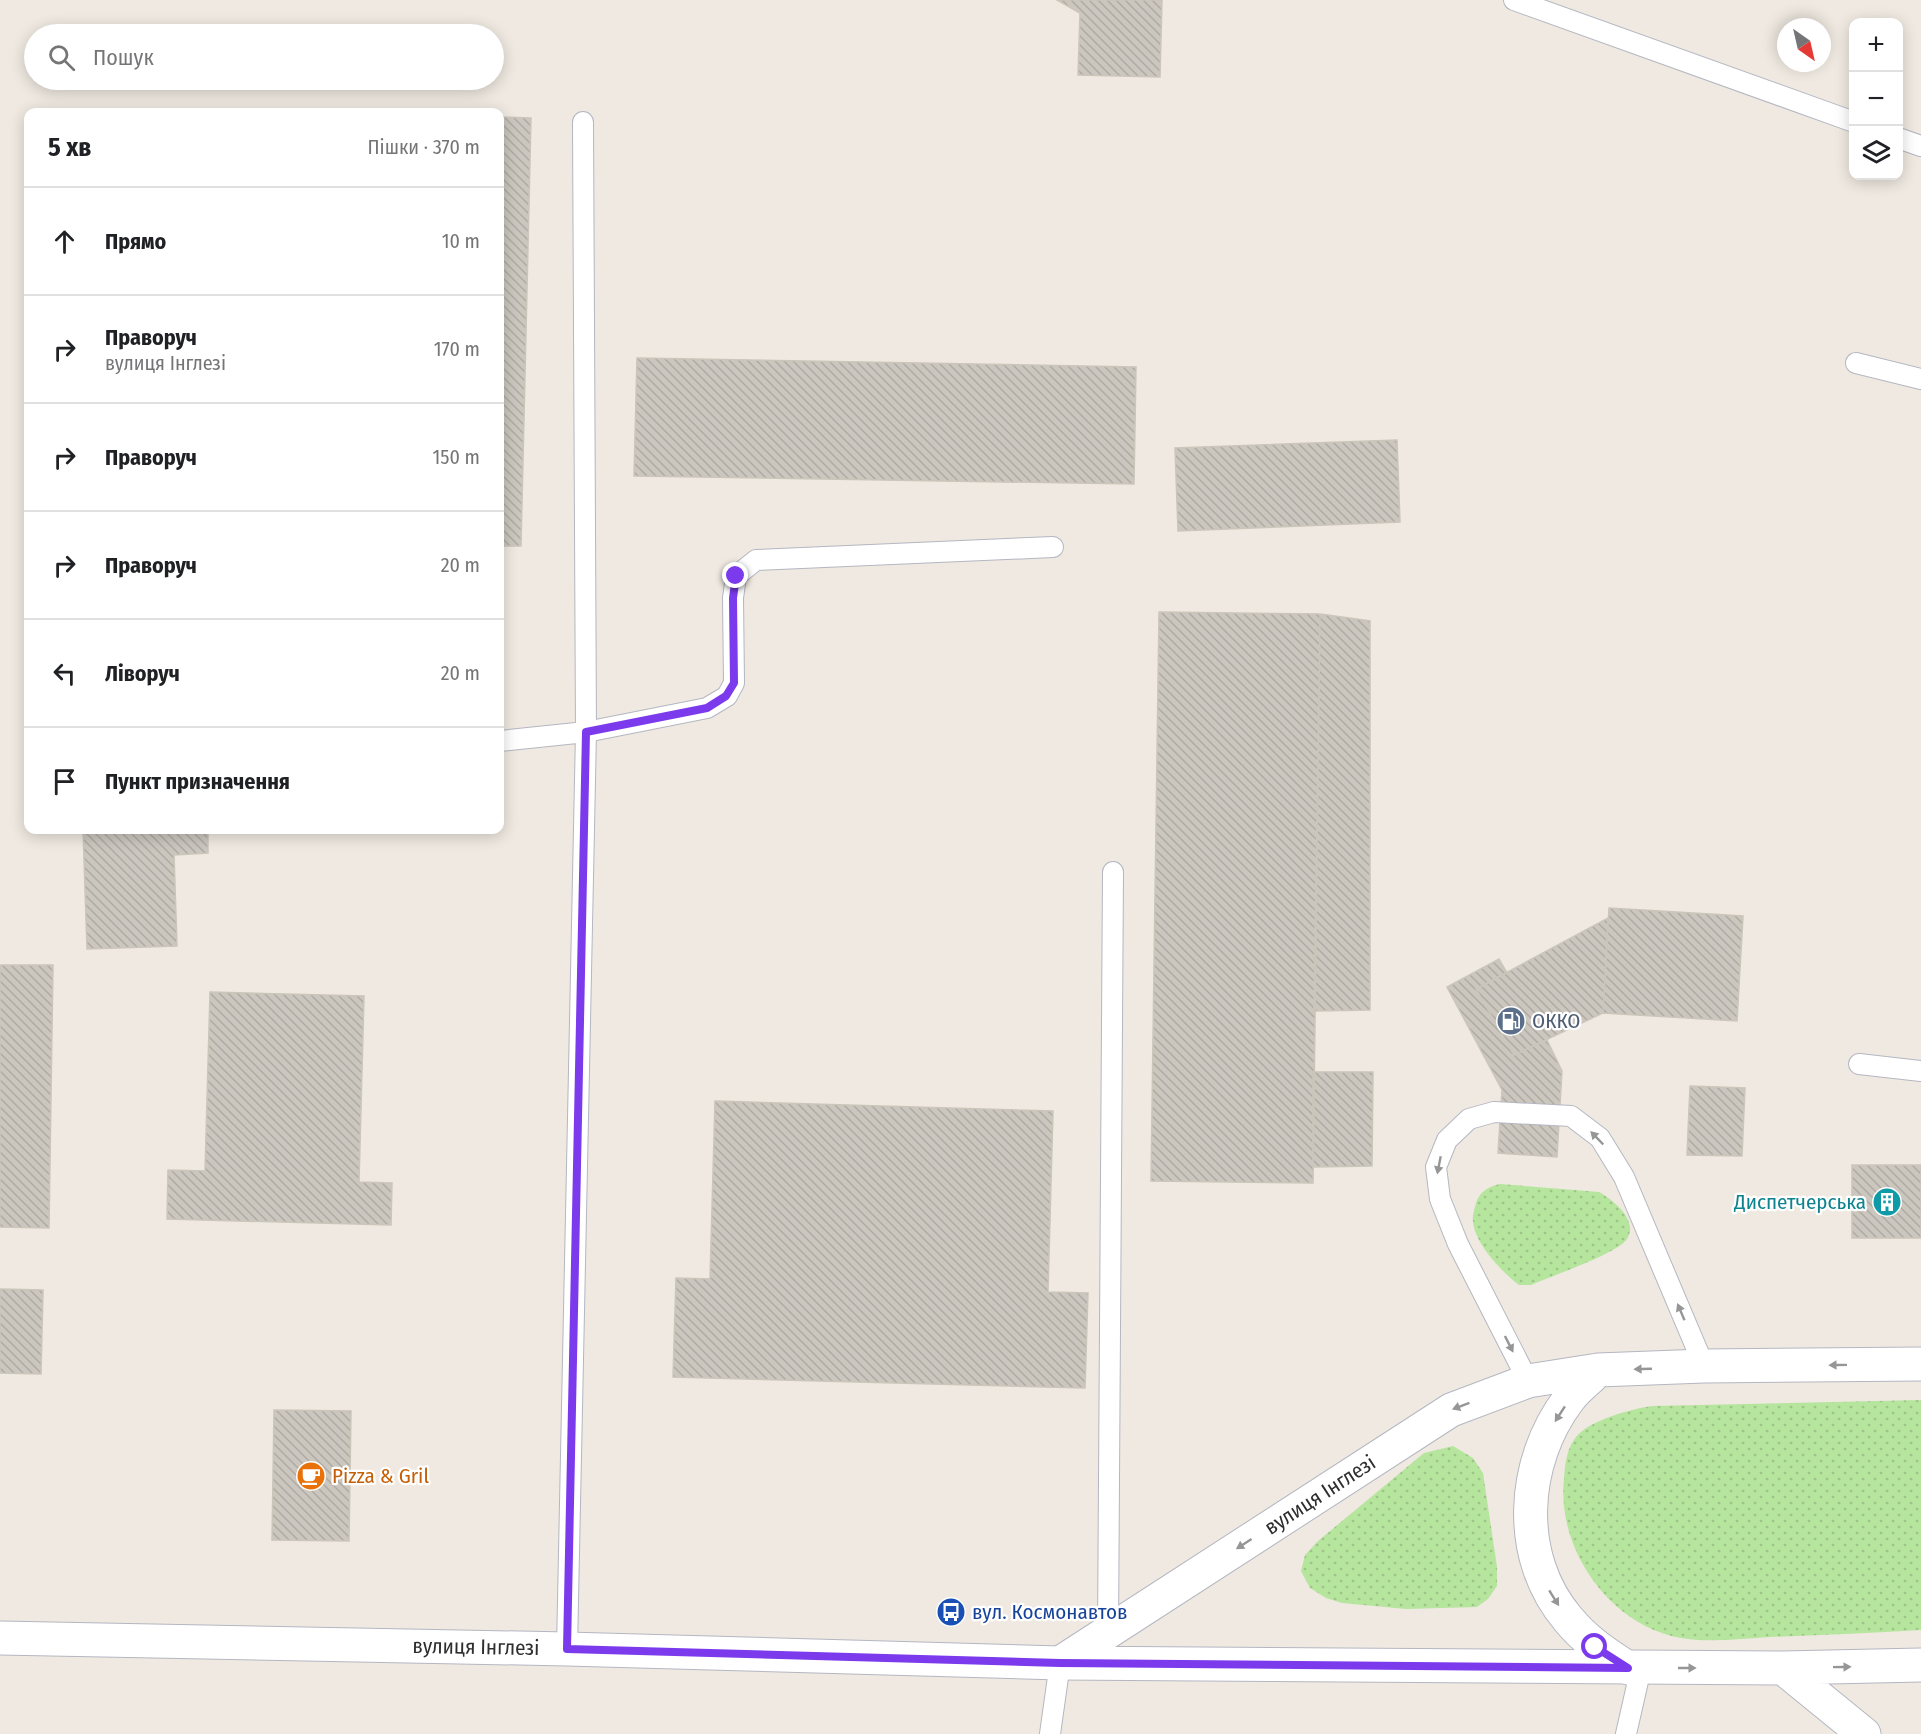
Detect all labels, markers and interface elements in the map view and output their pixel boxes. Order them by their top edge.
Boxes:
north arrow [1777,18,1831,72]
map controls [1849,18,1903,180]
button: + [1849,18,1903,72]
search box [24,24,504,90]
icon: search [45,41,78,74]
text: Пошук [93,44,154,71]
button: − [1849,72,1903,126]
button: layers [1849,126,1903,180]
text: 5 хв [48,132,92,163]
text: Пішки · 370 m [368,135,480,159]
icon: ahead [48,225,81,258]
text: Прямо [105,228,166,255]
text: 10 m [442,229,480,253]
text: Праворуч [105,324,197,351]
icon: right [48,333,81,366]
text: 170 m [434,337,480,361]
text: вулиця Інглезі [105,351,226,375]
icon: right [48,441,81,474]
text: Праворуч [105,444,197,471]
text: 150 m [433,445,480,469]
icon: right [48,549,81,582]
text: Праворуч [105,552,197,579]
text: 20 m [441,553,480,577]
route end [722,562,748,588]
icon: left [48,657,81,690]
text: Ліворуч [105,660,180,687]
text: 20 m [441,661,480,685]
icon: arrive [48,765,81,798]
text: Пункт призначення [105,768,290,795]
fuel station icon: ОККО [1495,1005,1527,1037]
place label: ОККО [1532,1008,1581,1034]
one-way arrow [1590,1130,1604,1145]
one-way arrow [1434,1156,1443,1175]
building icon: Диспетчерська [1871,1186,1903,1218]
place label: Диспетчерська [1733,1189,1866,1215]
one-way arrow [1676,1303,1686,1321]
one-way arrow [1505,1335,1514,1352]
one-way arrow [1829,1360,1848,1370]
one-way arrow [1634,1364,1653,1373]
one-way arrow [1452,1402,1470,1412]
one-way arrow [1554,1405,1565,1422]
street label: вулиця Інглезі [1260,1450,1380,1540]
cafe icon: Pizza & Gril [295,1460,327,1492]
place label: Pizza & Gril [332,1463,429,1489]
one-way arrow [1235,1539,1252,1550]
one-way arrow [1548,1590,1559,1606]
bus stop icon: вул. Космонавтов [935,1596,967,1628]
place label: вул. Космонавтов [972,1599,1128,1625]
street label: вулиця Інглезі [412,1633,540,1661]
route start [1581,1633,1607,1659]
one-way arrow [1832,1662,1851,1672]
one-way arrow [1677,1663,1696,1673]

